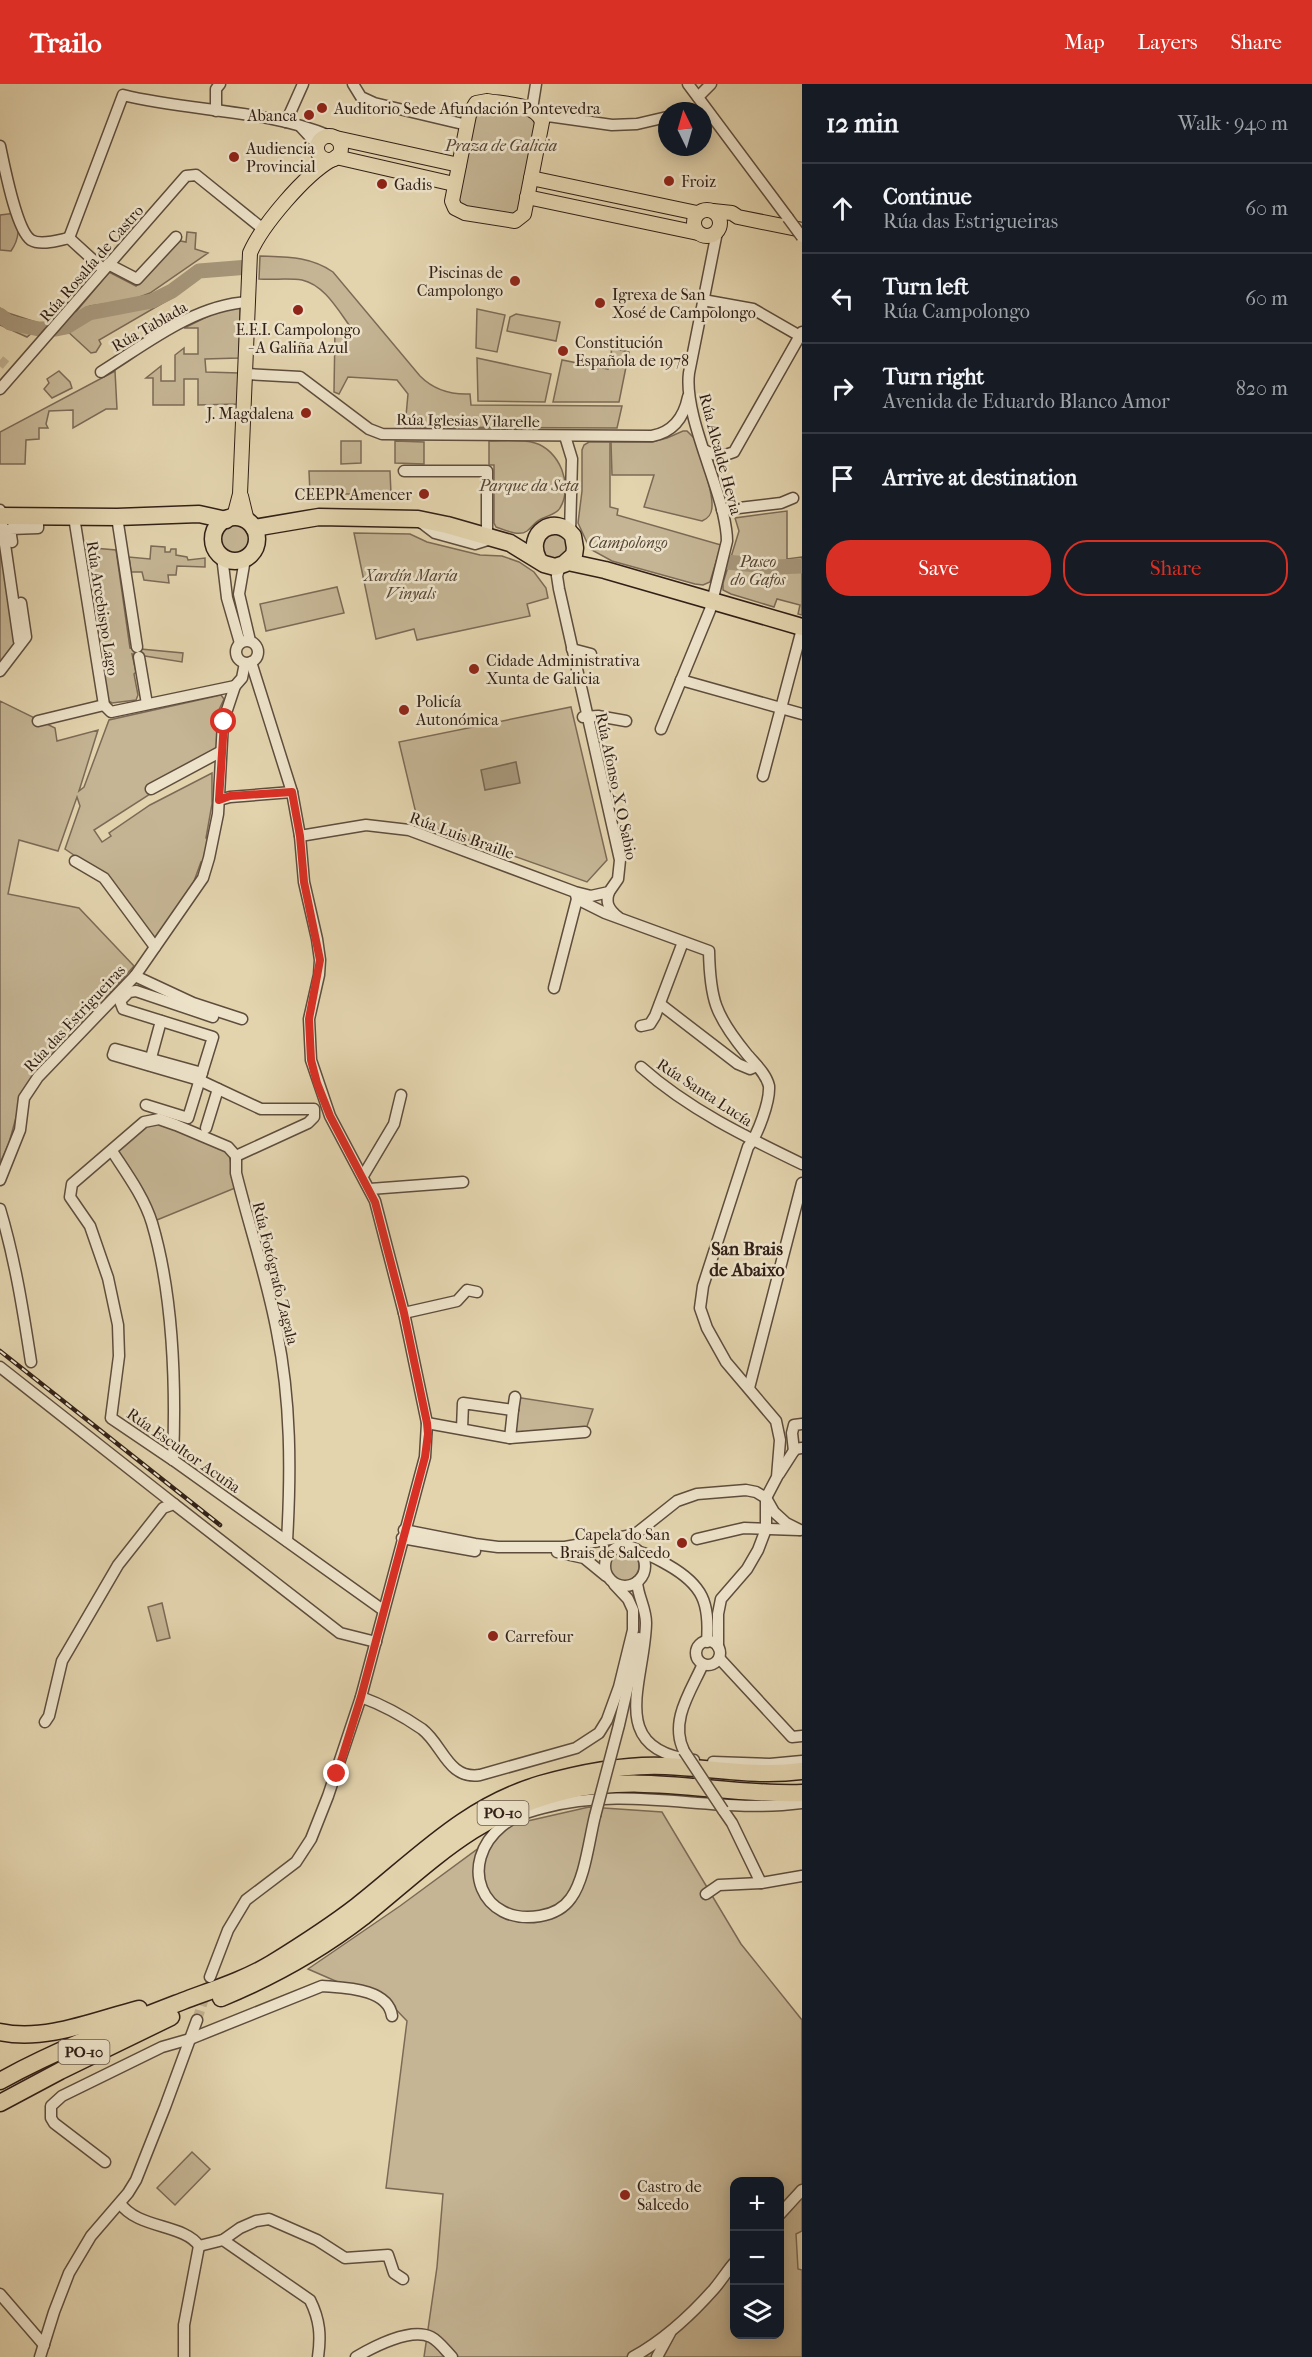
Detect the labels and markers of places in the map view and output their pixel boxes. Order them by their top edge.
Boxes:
place label: Auditorio Sede Afundación Pontevedra [333,99,601,118]
marker: Auditorio Sede Afundación Pontevedra [315,101,329,115]
place label: Abanca [246,106,298,125]
marker: Abanca [302,108,316,122]
place label: Audiencia Provincial [245,139,316,176]
marker: Audiencia Provincial [227,150,241,164]
place label: Froiz [681,172,716,191]
marker: Froiz [662,174,676,188]
place label: Gadis [394,175,432,194]
marker: Gadis [375,177,389,191]
place label: Piscinas de Campolongo [417,263,503,300]
marker: Piscinas de Campolongo [508,274,522,288]
place label: Igrexa de San Xosé de Campolongo [612,285,756,322]
marker: Igrexa de San Xosé de Campolongo [593,296,607,310]
marker: E.E.I. Campolongo - A Galiña Azul [291,303,305,317]
place label: E.E.I. Campolongo - A Galiña Azul [236,320,360,357]
place label: Constitución Española de 1978 [575,333,689,370]
marker: Constitución Española de 1978 [556,344,570,358]
place label: J. Magdalena [204,404,295,423]
marker: J. Magdalena [299,406,313,420]
place label: CEEPR Amencer [295,485,412,504]
marker: CEEPR Amencer [417,487,431,501]
place label: Cidade Administrativa Xunta de Galicia [486,651,640,688]
marker: Cidade Administrativa Xunta de Galicia [467,662,481,676]
place label: Policía Autonómica [415,692,499,729]
marker: Policía Autonómica [397,703,411,717]
place label: Capela do San Brais de Salcedo [559,1525,671,1562]
marker: Capela do San Brais de Salcedo [675,1536,689,1550]
place label: Carrefour [505,1627,574,1646]
marker: Carrefour [486,1629,500,1643]
place label: Castro de Salcedo [637,2177,702,2214]
marker: Castro de Salcedo [618,2188,632,2202]

